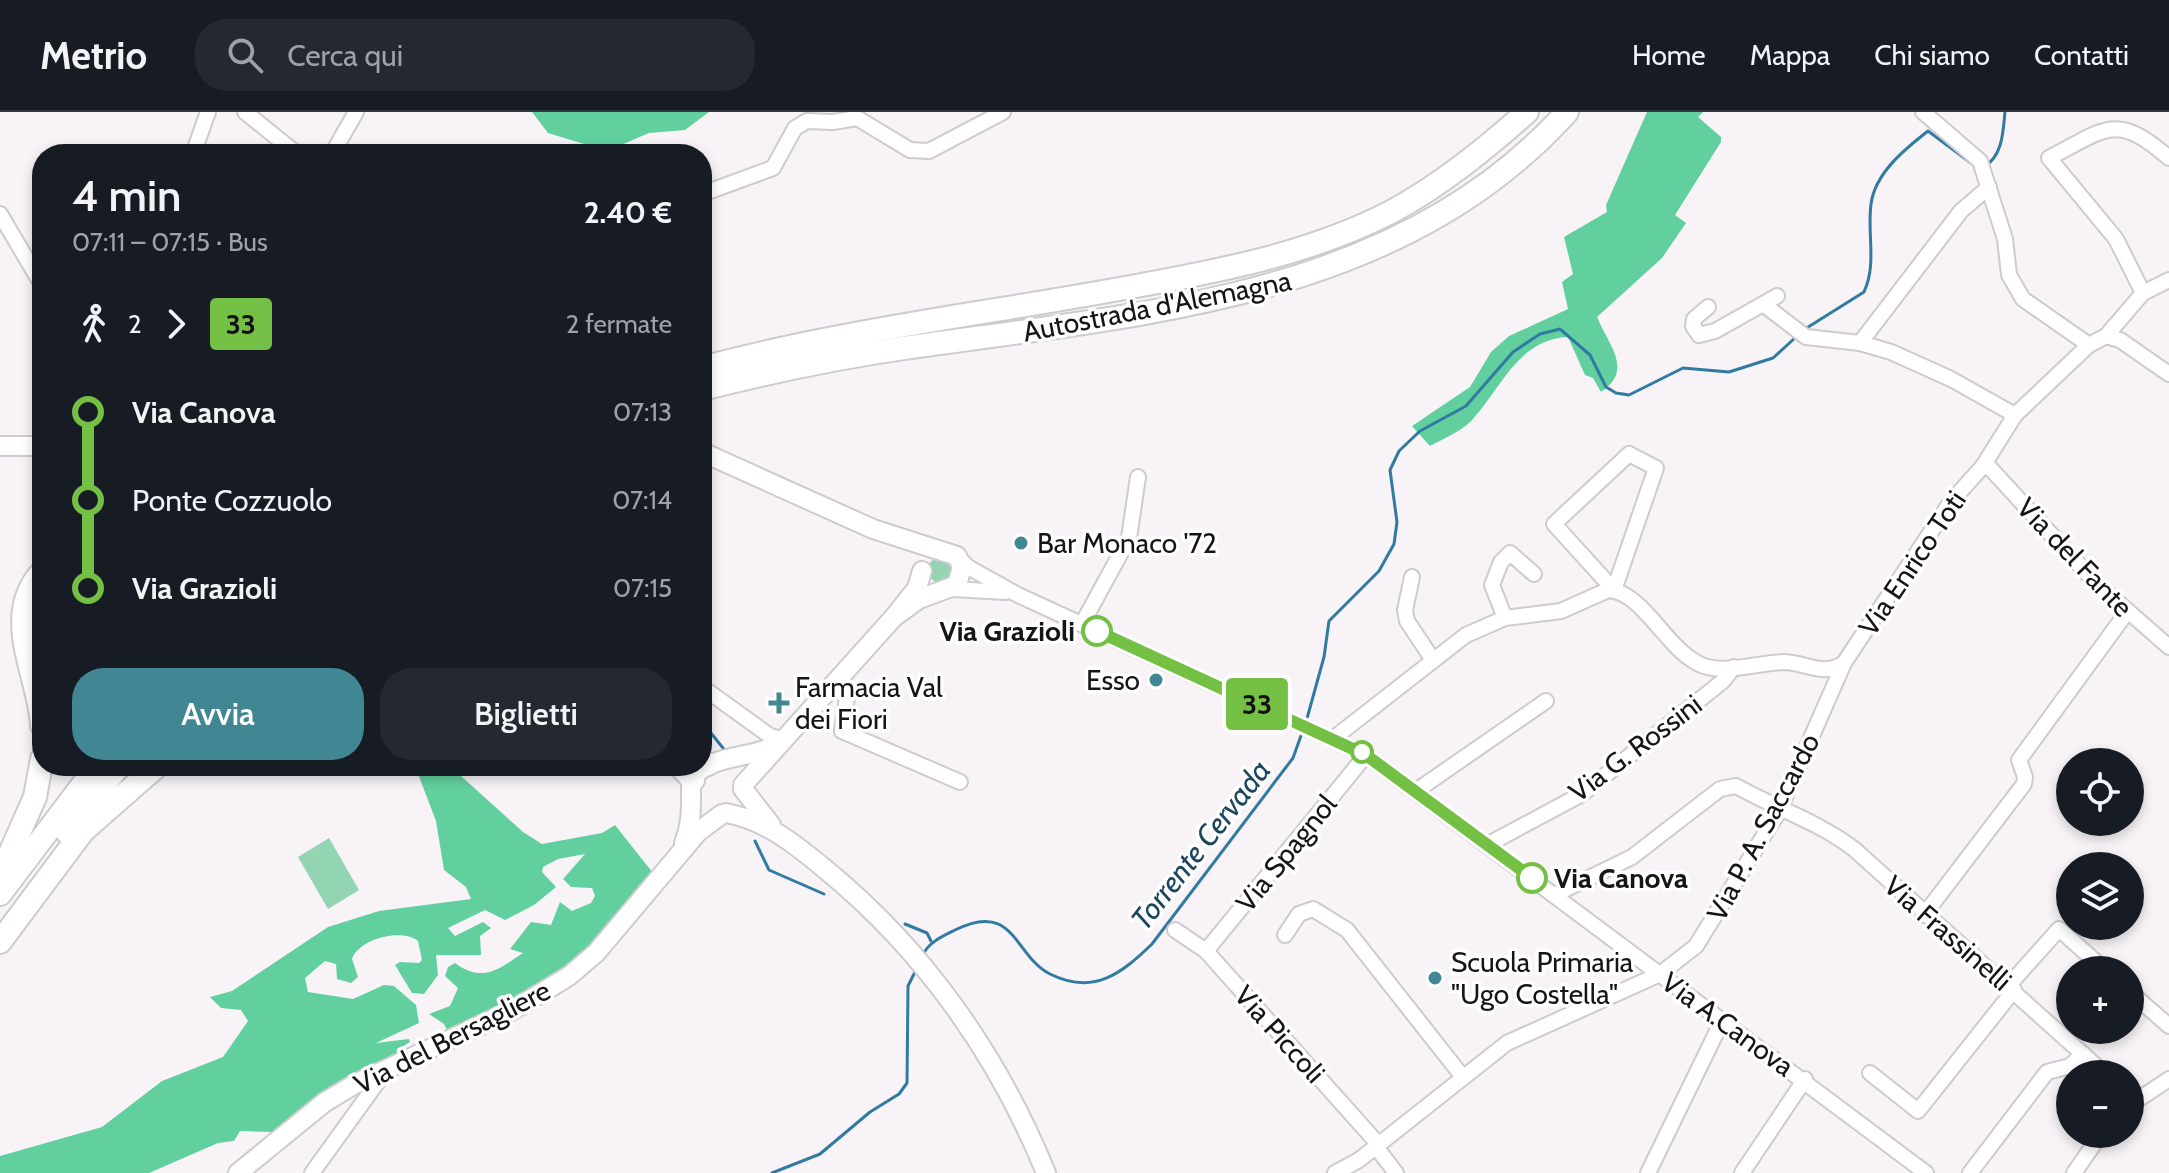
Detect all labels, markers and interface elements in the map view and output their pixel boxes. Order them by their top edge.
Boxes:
search box [195,19,755,91]
text: Metrio [40,32,147,79]
icon: search [223,33,267,77]
text: Cerca qui [287,37,403,74]
text: Home [1632,38,1706,72]
text: Mappa [1750,38,1830,72]
text: Chi siamo [1874,38,1990,72]
text: Contatti [2034,38,2129,72]
text: 4 min [72,169,181,222]
text: 2.40 € [584,194,672,231]
text: 07:11 – 07:15 · Bus [72,226,268,258]
street label: Autostrada d'Alemagna [1020,263,1295,349]
icon: walk [72,302,116,346]
icon: forward [154,302,198,346]
text: 33 [226,307,256,341]
text: 2 [128,308,142,340]
text: 2 fermate [566,308,672,340]
text: Via Canova [132,394,276,431]
text: 07:13 [613,396,672,428]
text: Ponte Cozzuolo [132,482,332,519]
text: 07:14 [612,484,672,516]
street label: Via Enrico Toti [1851,484,1973,642]
street label: Via del Fante [2010,490,2140,624]
place label: Bar Monaco '72 [1037,526,1217,560]
marker: Bar Monaco '72 [1012,534,1030,552]
text: Via Grazioli [132,570,277,607]
text: 07:15 [613,572,672,604]
place label: Via Grazioli [939,614,1075,648]
marker: Via Grazioli [1082,616,1112,646]
place label: Esso [1086,663,1140,697]
button: Avvia [72,668,364,760]
button: Biglietti [380,668,672,760]
place label: Farmacia Val dei Fiori [795,670,943,736]
marker: Esso [1147,671,1165,689]
line badge: 33 [1221,678,1293,730]
text: 33 [1242,687,1272,721]
street label: Via G. Rossini [1562,687,1708,809]
marker: Farmacia Val dei Fiori [770,694,788,712]
street label: Via P. A. Saccardo [1699,728,1827,926]
unlabelled marker [1351,741,1373,763]
map controls [2056,748,2144,1148]
button: locate [2056,748,2144,836]
water label: Torrente Cervada [1123,752,1278,937]
street label: Via Spagnol [1228,787,1344,918]
button: layers [2056,852,2144,940]
place label: Via Canova [1554,861,1688,895]
marker: Via Canova [1517,863,1547,893]
street label: Via Frassinelli [1877,868,2019,998]
place label: Scuola Primaria "Ugo Costella" [1451,945,1634,1011]
button: + [2056,956,2144,1044]
street label: Via A.Canova [1655,965,1801,1084]
marker: Scuola Primaria "Ugo Costella" [1426,969,1444,987]
street label: Via del Bersagliere [348,973,556,1101]
street label: Via Piccoli [1228,979,1332,1089]
button: − [2056,1060,2144,1148]

